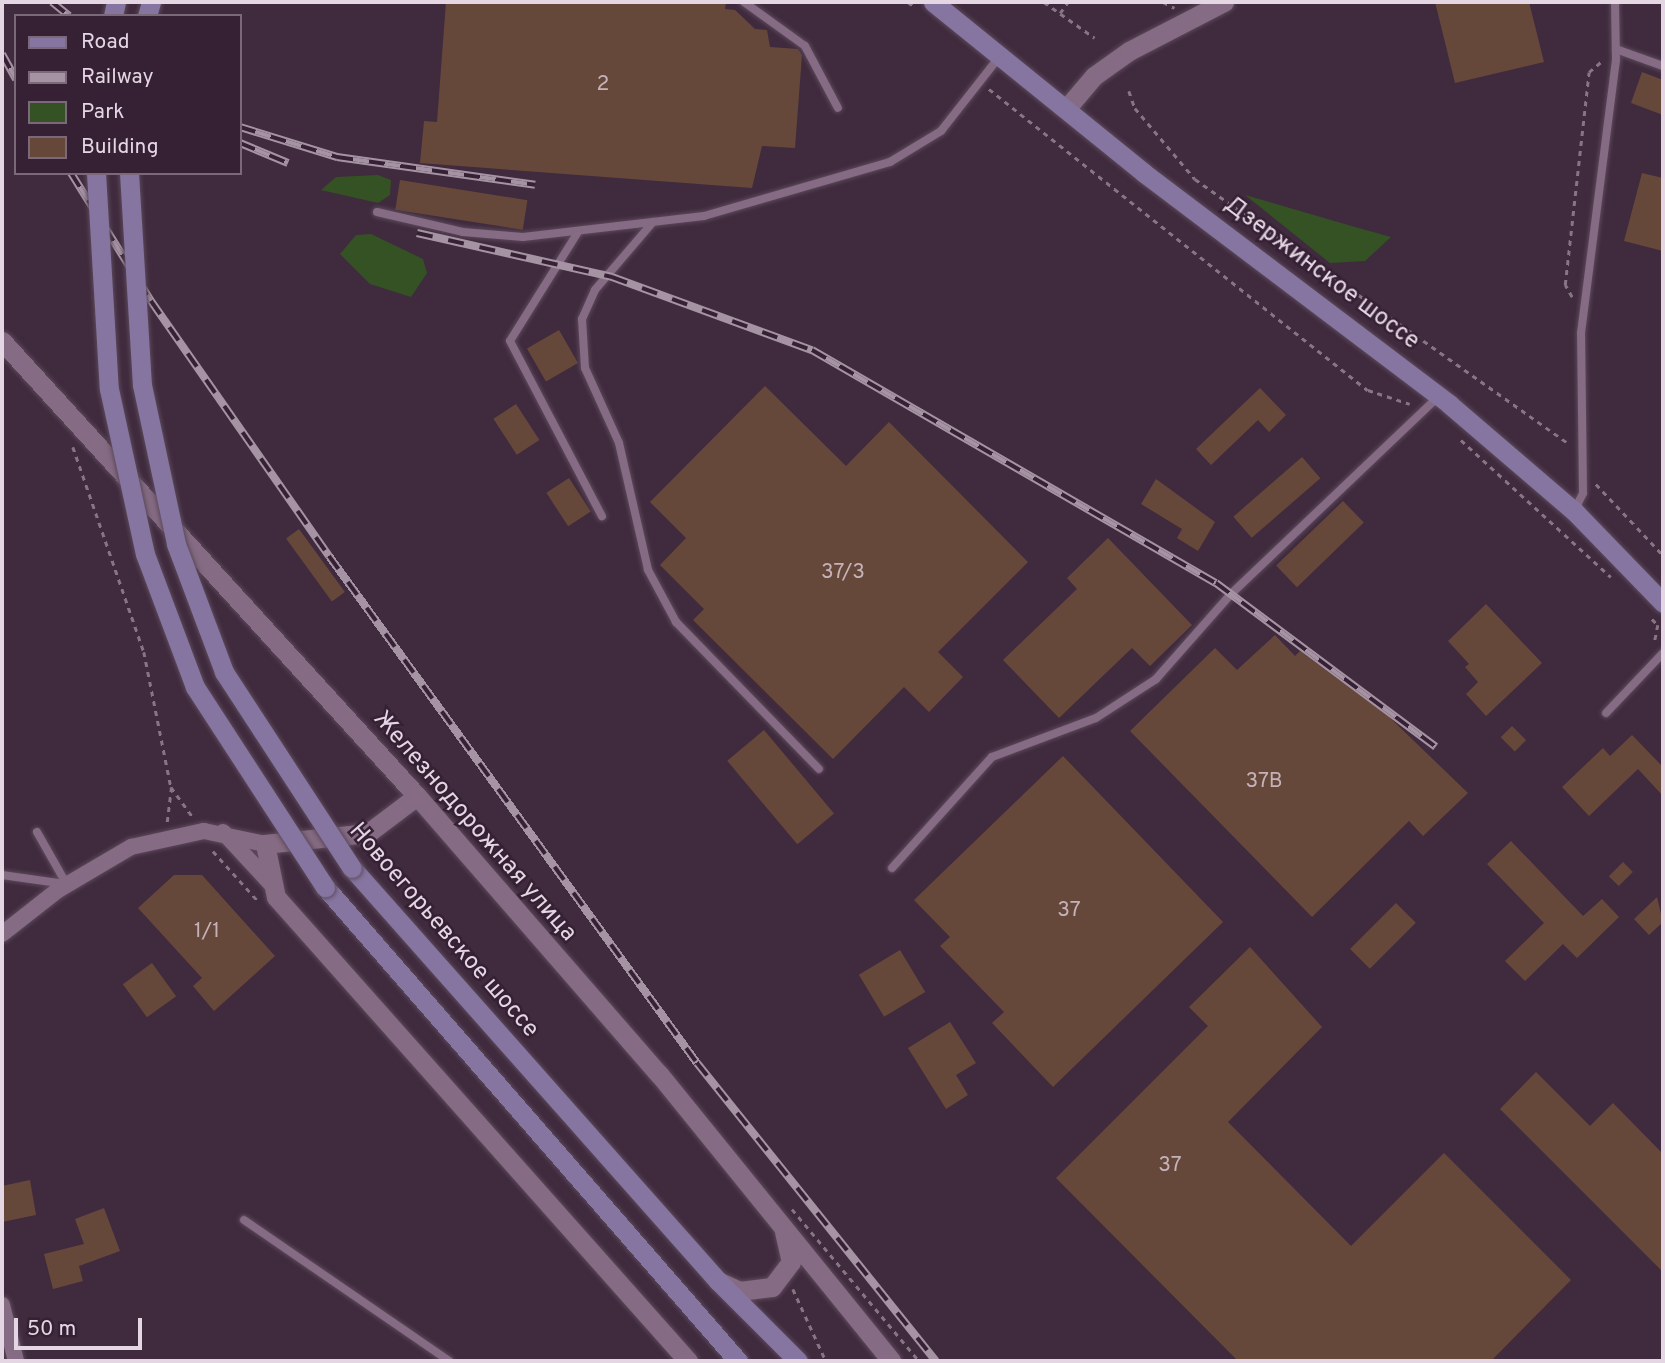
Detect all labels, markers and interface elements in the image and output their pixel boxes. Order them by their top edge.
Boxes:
legend [14,14,242,175]
text: Road [81,29,130,56]
text: Railway [81,64,154,91]
house number: 2 [597,72,609,98]
text: Park [81,99,124,126]
text: Building [81,134,159,161]
street label: Дзержинское шоссе [1218,191,1424,357]
house number: 37/3 [821,560,865,586]
street label: Железнодорожная улица [366,706,582,948]
house number: 37В [1245,769,1283,795]
street label: Новоегорьевское шоссе [342,818,544,1044]
house number: 37 [1057,898,1081,924]
house number: 1/1 [194,919,220,945]
house number: 37 [1158,1153,1182,1179]
scale bar [18,1304,145,1348]
text: 50 m [27,1316,76,1343]

